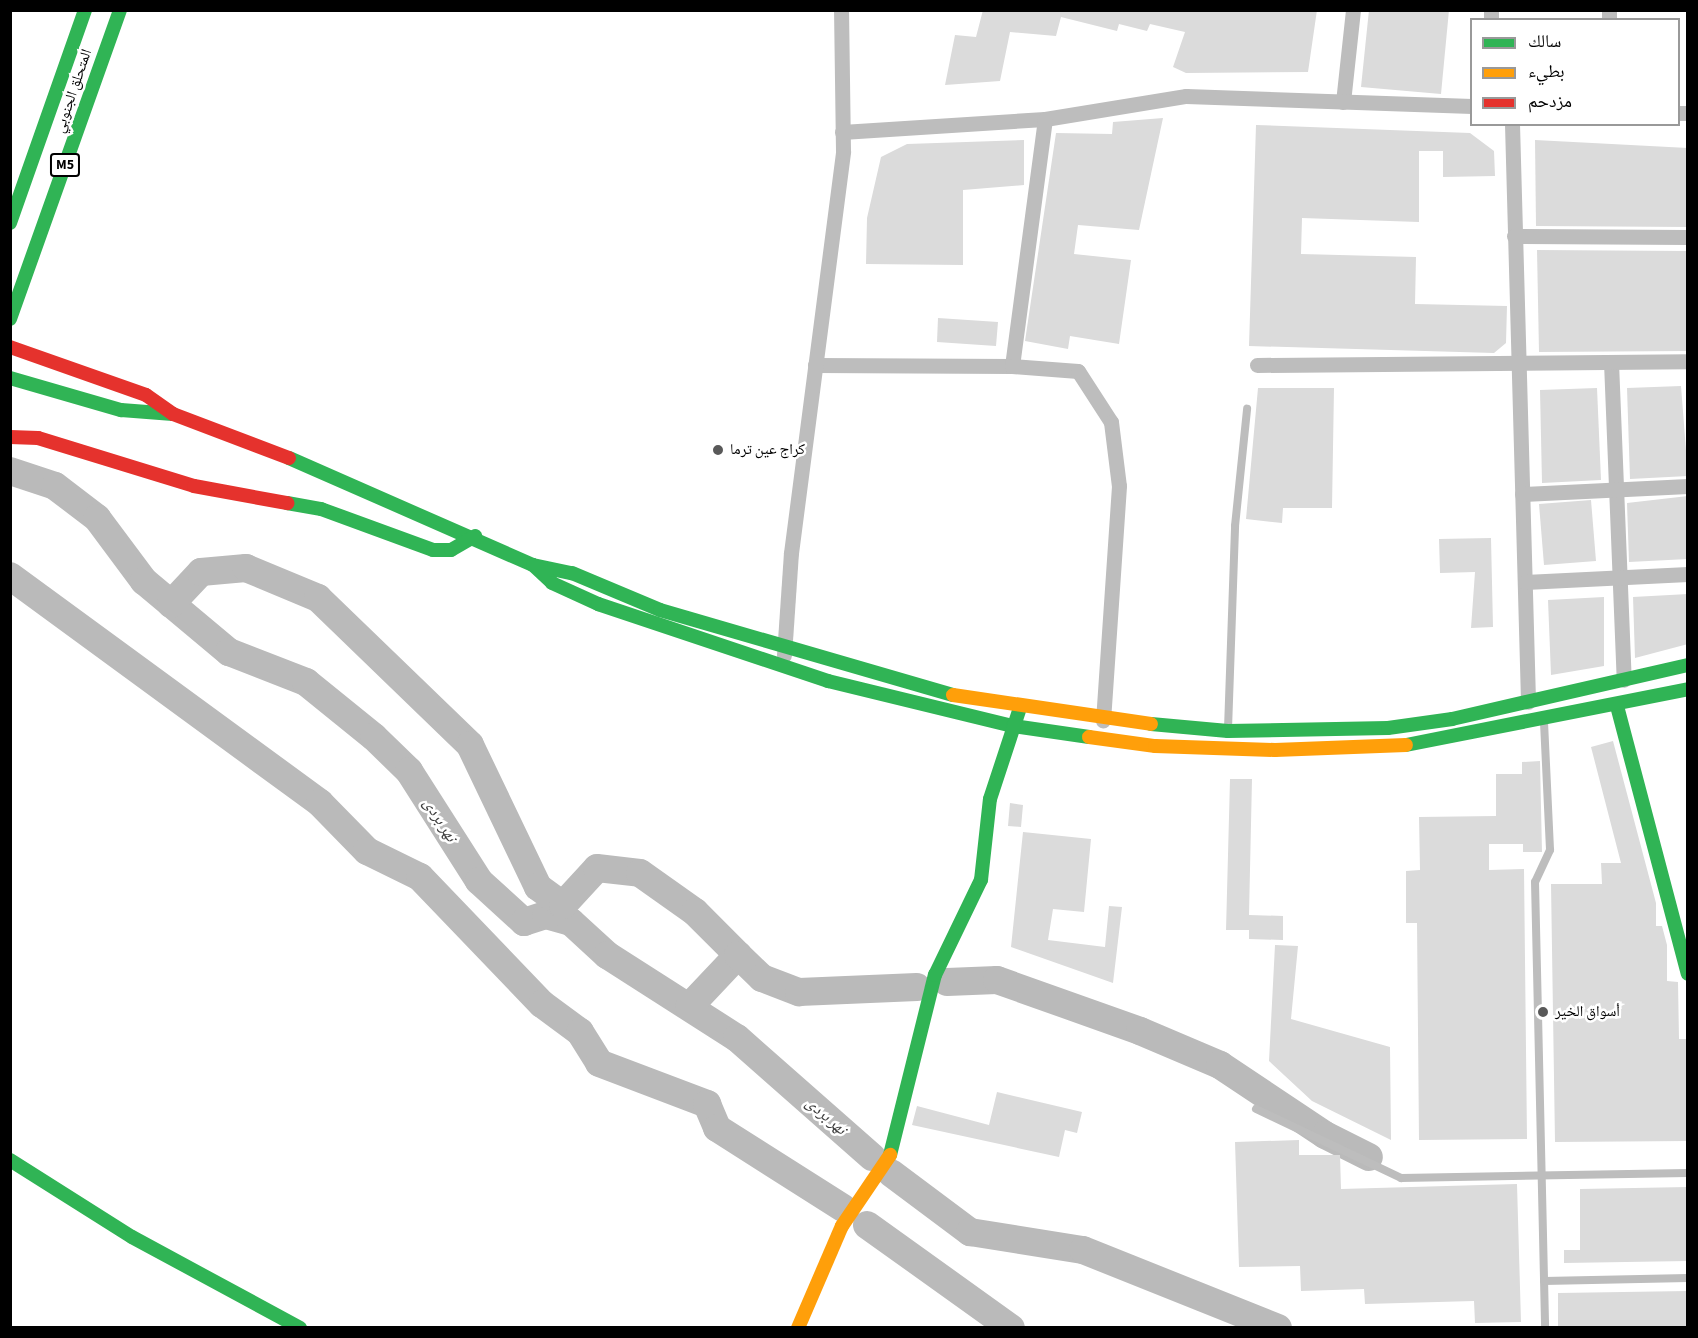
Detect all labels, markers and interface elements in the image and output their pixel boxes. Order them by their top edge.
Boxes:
legend [1470,18,1680,126]
text: سالك [1528,29,1561,54]
street label: المتحلق الجنوبي [50,47,96,135]
text: بطيء [1528,59,1565,84]
text: مزدحم [1528,89,1572,114]
road number: M5 [48,154,82,176]
place label: كراج عين ترما [730,441,805,459]
marker: كراج عين ترما [711,443,725,457]
water label: نهر بردى [419,795,461,845]
place label: أسواق الخير [1555,1003,1620,1021]
marker: أسواق الخير [1536,1005,1550,1019]
water label: نهر بردى [802,1093,850,1139]

